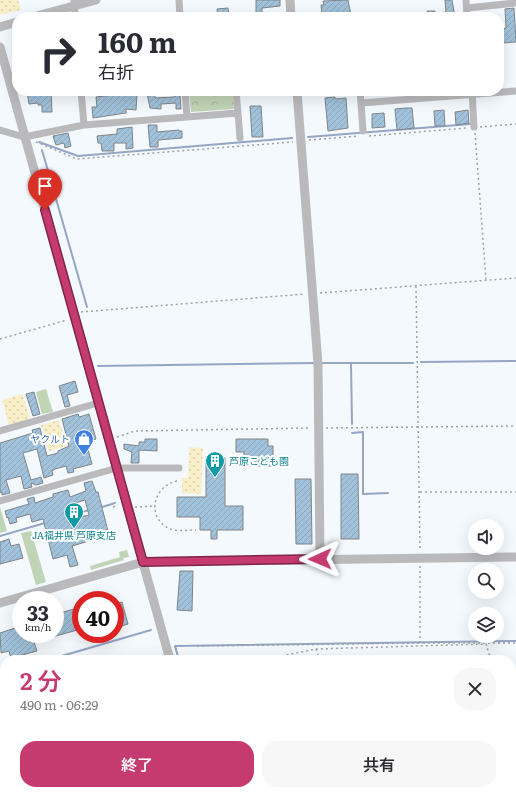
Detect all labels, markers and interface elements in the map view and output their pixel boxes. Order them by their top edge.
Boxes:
text: 160 m [98,20,177,62]
icon: right [32,28,84,80]
text: 右折 [98,58,134,85]
pin [28,169,62,210]
icon: arrive [34,175,56,197]
shop icon: ヤクルト [73,428,95,456]
place label: ヤクルト [30,431,70,446]
building icon: 芦原こども園 [204,450,226,478]
place label: 芦原こども園 [229,453,289,468]
building icon: JA福井県 芦原支店 [63,501,85,529]
map controls [468,519,504,643]
button: sound [468,519,504,555]
place label: JA福井県 芦原支店 [32,527,116,542]
position arrow [299,538,341,580]
button: search [468,563,504,599]
speed limit sign: 40 [72,591,124,643]
text: 33 [27,597,49,627]
button: layers [468,607,504,643]
text: km/h [25,619,51,634]
text: 2 分 [20,662,61,697]
button: close [454,668,496,710]
text: 490 m · 06:29 [20,695,98,714]
button: 終了 [20,741,254,787]
button: 共有 [262,741,496,787]

